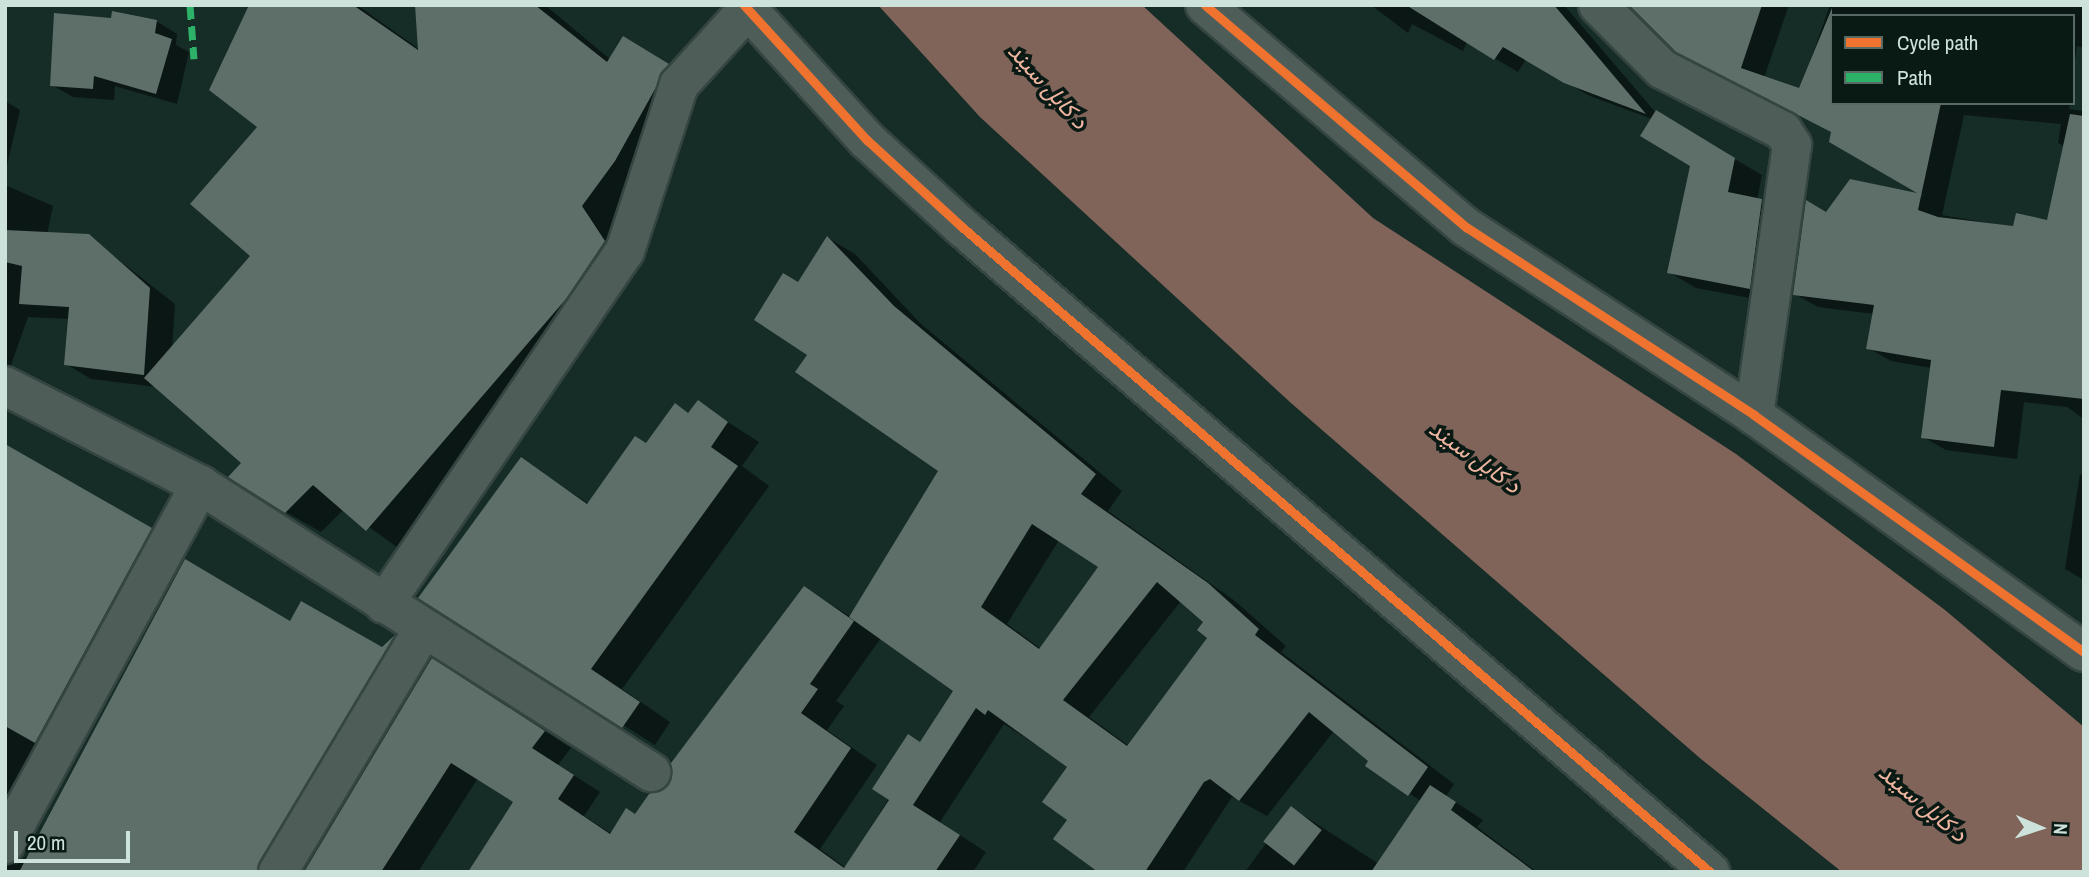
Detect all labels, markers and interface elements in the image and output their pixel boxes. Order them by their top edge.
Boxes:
legend [1830,14,2075,105]
text: Cycle path [1897,28,1978,57]
water label: د کابل سيند [1002,37,1094,135]
text: Path [1897,63,1932,92]
water label: د کابل سيند [1424,415,1526,499]
water label: د کابل سيند [1873,758,1973,848]
north arrow [2005,793,2075,863]
scale bar [18,818,133,862]
text: N [2048,823,2074,835]
text: 20 m [27,828,65,857]

